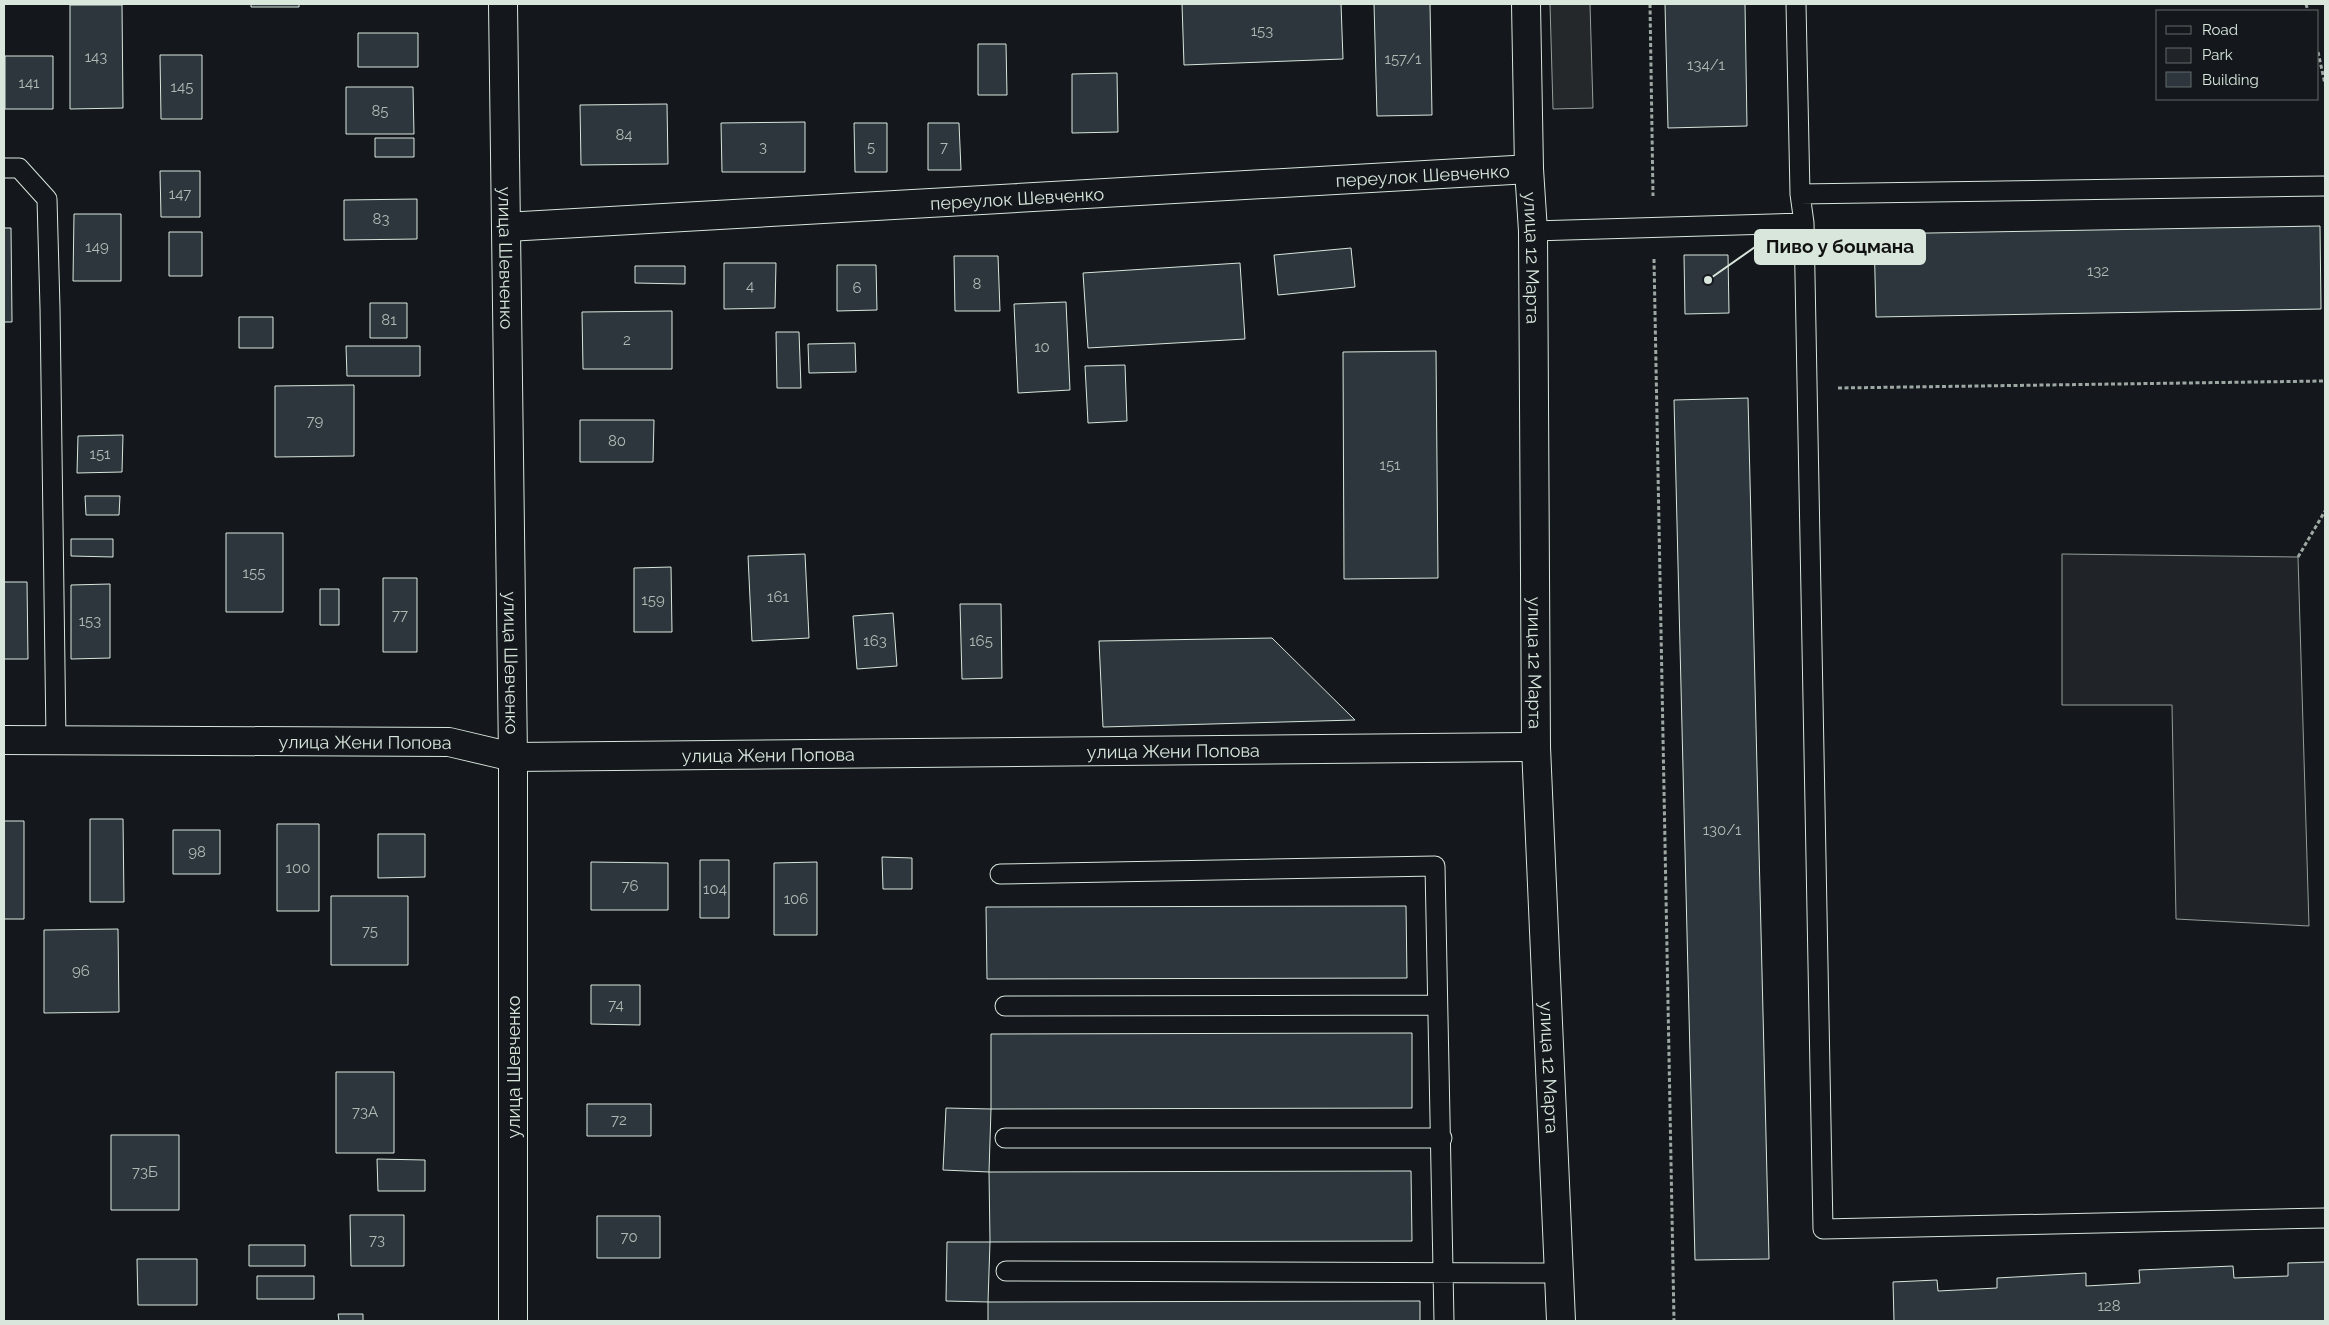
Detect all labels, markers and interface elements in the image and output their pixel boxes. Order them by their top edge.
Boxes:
legend [2156,10,2319,100]
text: Road [2202,21,2238,39]
house number: 153 [1251,22,1273,40]
text: Park [2202,46,2233,64]
house number: 143 [85,48,107,66]
house number: 157/1 [1385,50,1422,68]
house number: 134/1 [1687,56,1725,74]
text: Building [2202,71,2259,89]
house number: 141 [18,74,40,92]
house number: 145 [171,78,193,96]
house number: 85 [371,102,389,120]
house number: 84 [615,126,633,144]
house number: 3 [759,138,767,156]
house number: 5 [867,138,875,156]
house number: 7 [940,138,948,156]
street label: переулок Шевченко [1335,160,1510,190]
street label: переулок Шевченко [930,183,1105,213]
house number: 147 [169,185,191,203]
street label: улица Шевченко [495,186,518,330]
street label: улица 12 Марта [1520,191,1544,324]
house number: 83 [373,210,389,228]
callout: Пиво у боцмана [1755,230,1925,264]
text: Пиво у боцмана [1766,235,1914,257]
house number: 149 [85,238,109,256]
house number: 132 [2087,262,2109,280]
house number: 8 [973,275,982,293]
house number: 4 [746,277,754,295]
house number: 6 [852,279,862,297]
house number: 81 [381,311,397,329]
house number: 2 [623,331,631,349]
house number: 10 [1034,338,1050,356]
house number: 79 [307,412,324,430]
house number: 80 [608,432,626,450]
house number: 151 [89,445,111,463]
house number: 151 [1379,456,1401,474]
house number: 155 [243,564,265,582]
house number: 161 [767,588,790,606]
street label: улица Шевченко [500,591,523,735]
house number: 159 [641,591,665,609]
street label: улица 12 Марта [1525,597,1546,729]
house number: 77 [392,606,408,624]
house number: 153 [79,612,101,630]
house number: 163 [863,632,887,650]
house number: 165 [969,632,993,650]
street label: улица Жени Попова [278,731,452,753]
street label: улица Жени Попова [1087,739,1260,762]
street label: улица Жени Попова [682,743,855,766]
house number: 130/1 [1703,821,1742,839]
house number: 98 [188,843,206,861]
house number: 100 [286,859,310,877]
house number: 76 [621,877,639,895]
house number: 104 [703,880,727,898]
house number: 106 [784,890,808,908]
house number: 75 [362,922,378,940]
house number: 96 [72,962,90,980]
street label: улица Шевченко [503,995,524,1138]
house number: 74 [608,996,624,1014]
street label: улица 12 Марта [1537,1001,1563,1134]
house number: 73А [352,1103,378,1121]
house number: 72 [611,1111,627,1129]
house number: 73Б [132,1163,158,1181]
house number: 70 [620,1228,638,1246]
house number: 73 [369,1231,385,1249]
house number: 128 [2097,1297,2121,1315]

